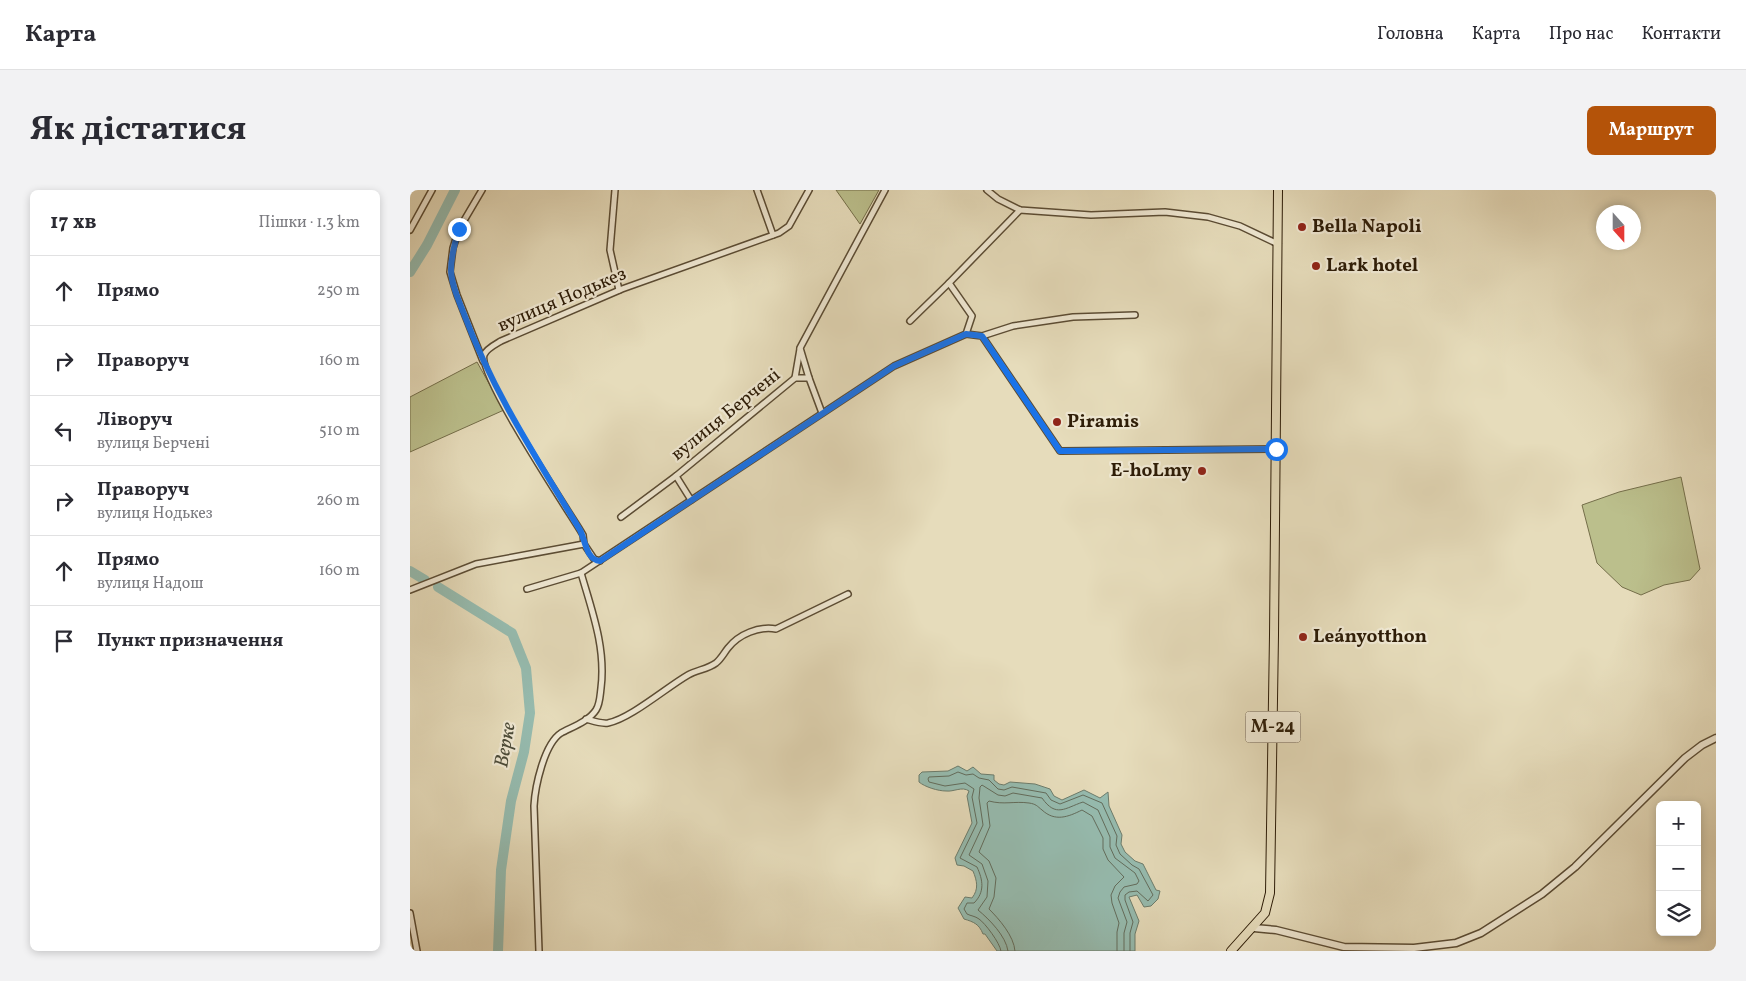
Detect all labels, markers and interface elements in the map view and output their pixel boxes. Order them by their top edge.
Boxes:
text: Карта [25,18,96,52]
text: Головна [1377,22,1444,47]
text: Карта [1472,22,1521,47]
text: Про нас [1549,22,1614,47]
text: Контакти [1642,22,1721,47]
text: Як дістатися [30,106,246,154]
button: Маршрут [1587,106,1716,155]
north arrow [1596,205,1641,250]
text: 17 хв [50,208,97,237]
text: Пішки · 1.3 km [259,212,360,234]
place label: Bella Napoli [1312,214,1422,240]
route end [448,218,471,241]
marker: Bella Napoli [1296,221,1308,233]
place label: Lark hotel [1326,253,1418,279]
marker: Lark hotel [1310,260,1322,272]
street label: вулиця Нодькез [494,261,630,339]
icon: ahead [50,277,78,305]
text: Прямо [97,278,159,304]
text: 250 m [317,280,360,302]
icon: right [50,347,78,375]
text: Праворуч [97,348,189,374]
text: 160 m [319,350,360,372]
street label: вулиця Берчені [666,363,787,467]
text: Ліворуч [97,407,172,433]
place label: Piramis [1067,409,1139,435]
marker: Piramis [1051,416,1063,428]
icon: left [50,417,78,445]
text: 510 m [319,420,360,442]
text: вулиця Берчені [97,433,210,455]
route start [1265,438,1288,461]
place label: E-hoLmy [1110,458,1192,484]
marker: E-hoLmy [1196,465,1208,477]
text: Праворуч [97,477,189,503]
icon: right [50,487,78,515]
text: 260 m [316,490,360,512]
text: вулиця Нодькез [97,503,213,525]
text: Прямо [97,547,159,573]
icon: ahead [50,557,78,585]
text: 160 m [319,560,360,582]
text: вулиця Надош [97,573,203,595]
place label: Leányotthon [1313,624,1427,650]
icon: arrive [50,627,78,655]
text: Пункт призначення [97,628,283,654]
marker: Leányotthon [1297,631,1309,643]
road number: М-24 [1246,712,1300,742]
water label: Верке [488,720,524,770]
map controls [1656,801,1701,936]
button: + [1656,801,1701,846]
button: − [1656,846,1701,891]
button: layers [1656,891,1701,936]

